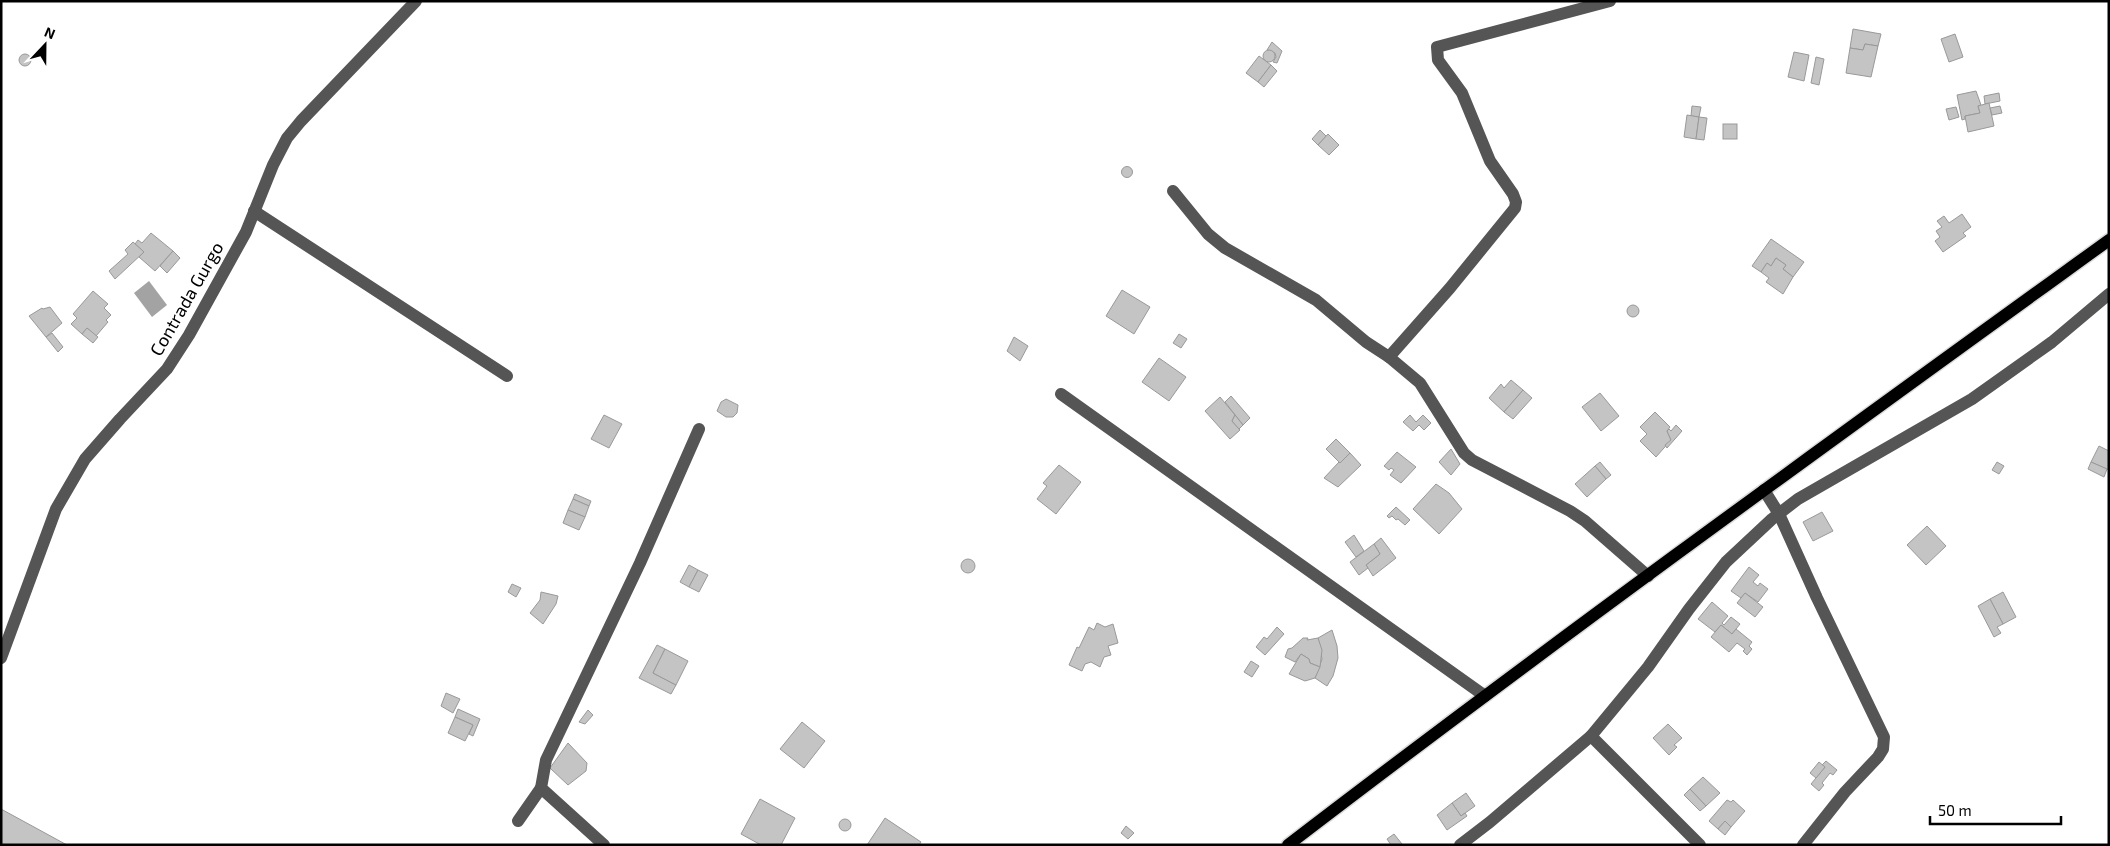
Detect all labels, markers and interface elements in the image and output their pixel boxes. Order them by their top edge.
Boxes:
north arrow [20,20,70,70]
text: N [42,23,58,42]
street label: Contrada Gurgo [145,238,228,359]
scale bar [1930,794,2061,826]
text: 50 m [1938,801,1972,819]

